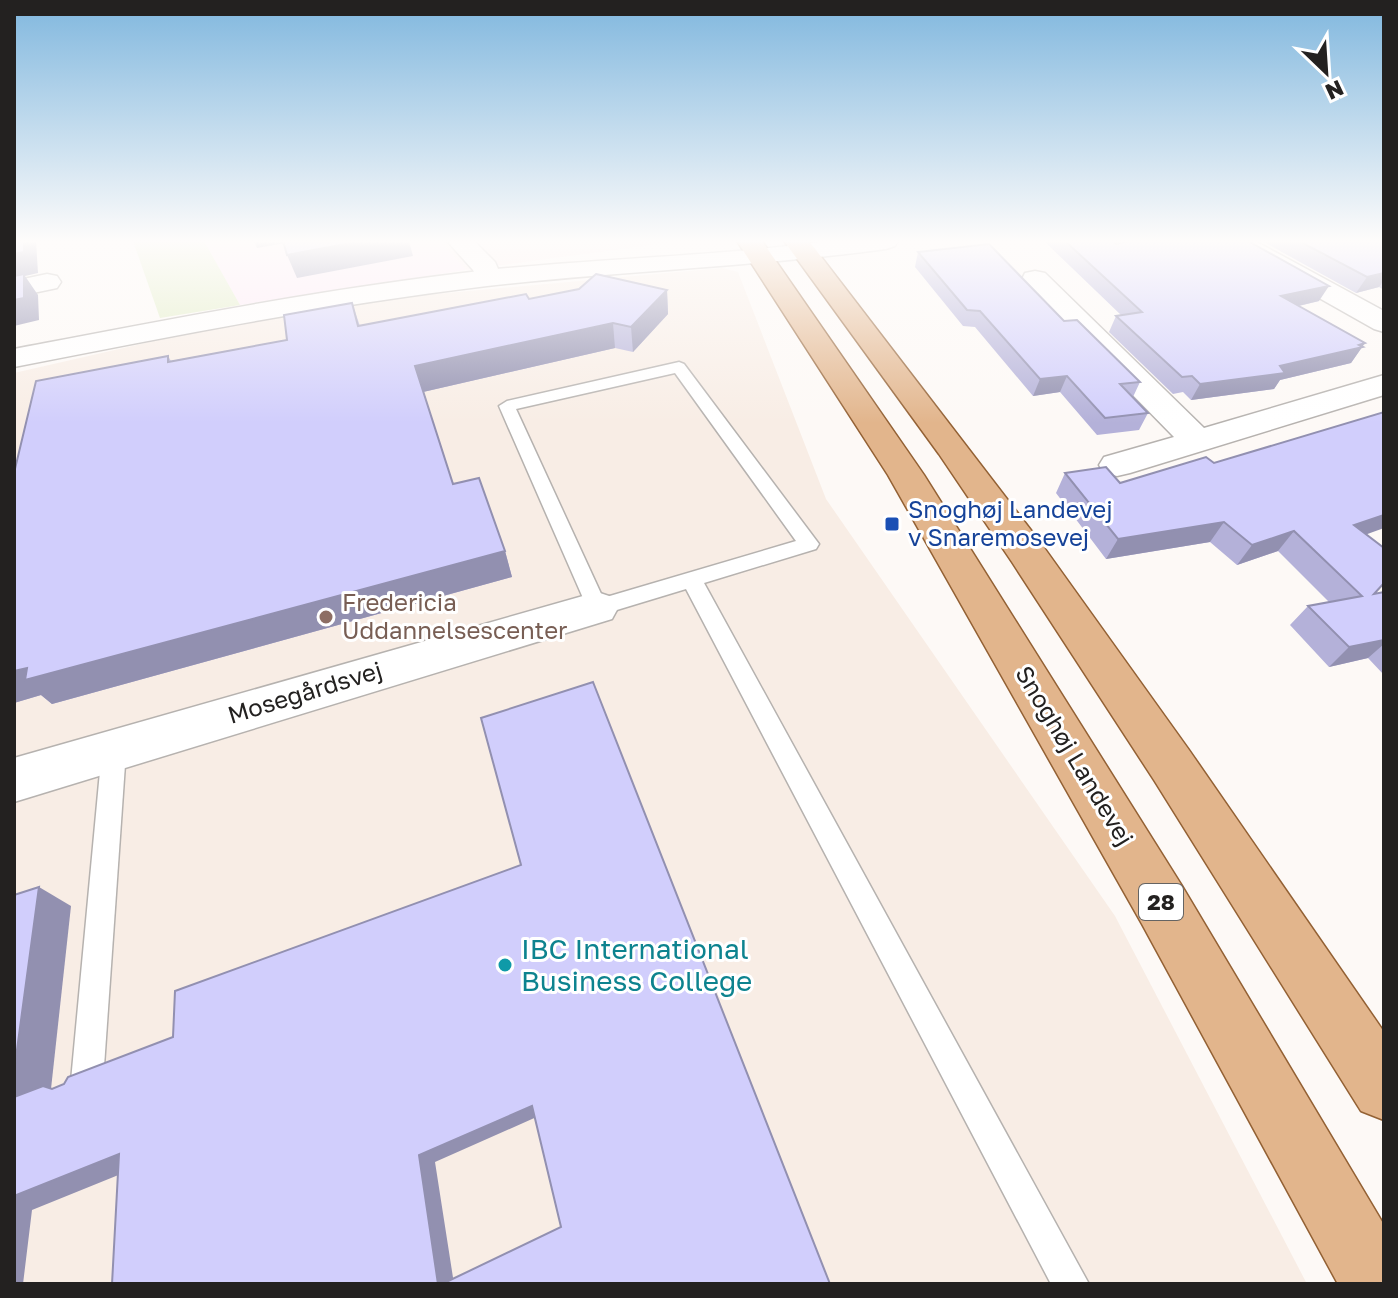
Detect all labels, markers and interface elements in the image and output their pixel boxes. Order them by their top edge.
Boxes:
north arrow [1286,32,1366,112]
text: N [1321,75,1348,106]
place label: Snoghøj Landevej v Snaremosevej [908,494,1113,551]
marker: Snoghøj Landevej v Snaremosevej [883,515,901,533]
place label: Fredericia Uddannelsescenter [342,587,567,644]
marker: Fredericia Uddannelsescenter [317,608,335,626]
street label: Mosegårdsvej [224,654,385,729]
street label: Snoghøj Landevej [1010,660,1140,850]
road number: 28 [1139,884,1183,920]
place label: IBC International Business College [521,932,752,997]
marker: IBC International Business College [496,956,514,974]

